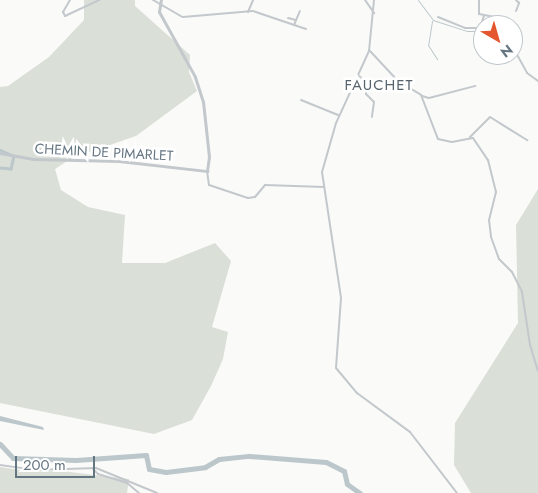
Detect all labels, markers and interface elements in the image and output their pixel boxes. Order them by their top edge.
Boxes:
north arrow [473,15,523,65]
text: N [496,40,517,62]
district label: FAUCHET [344,77,414,95]
street label: CHEMIN DE PIMARLET [34,140,174,164]
scale bar [18,446,98,478]
text: 200 m [23,454,66,476]

